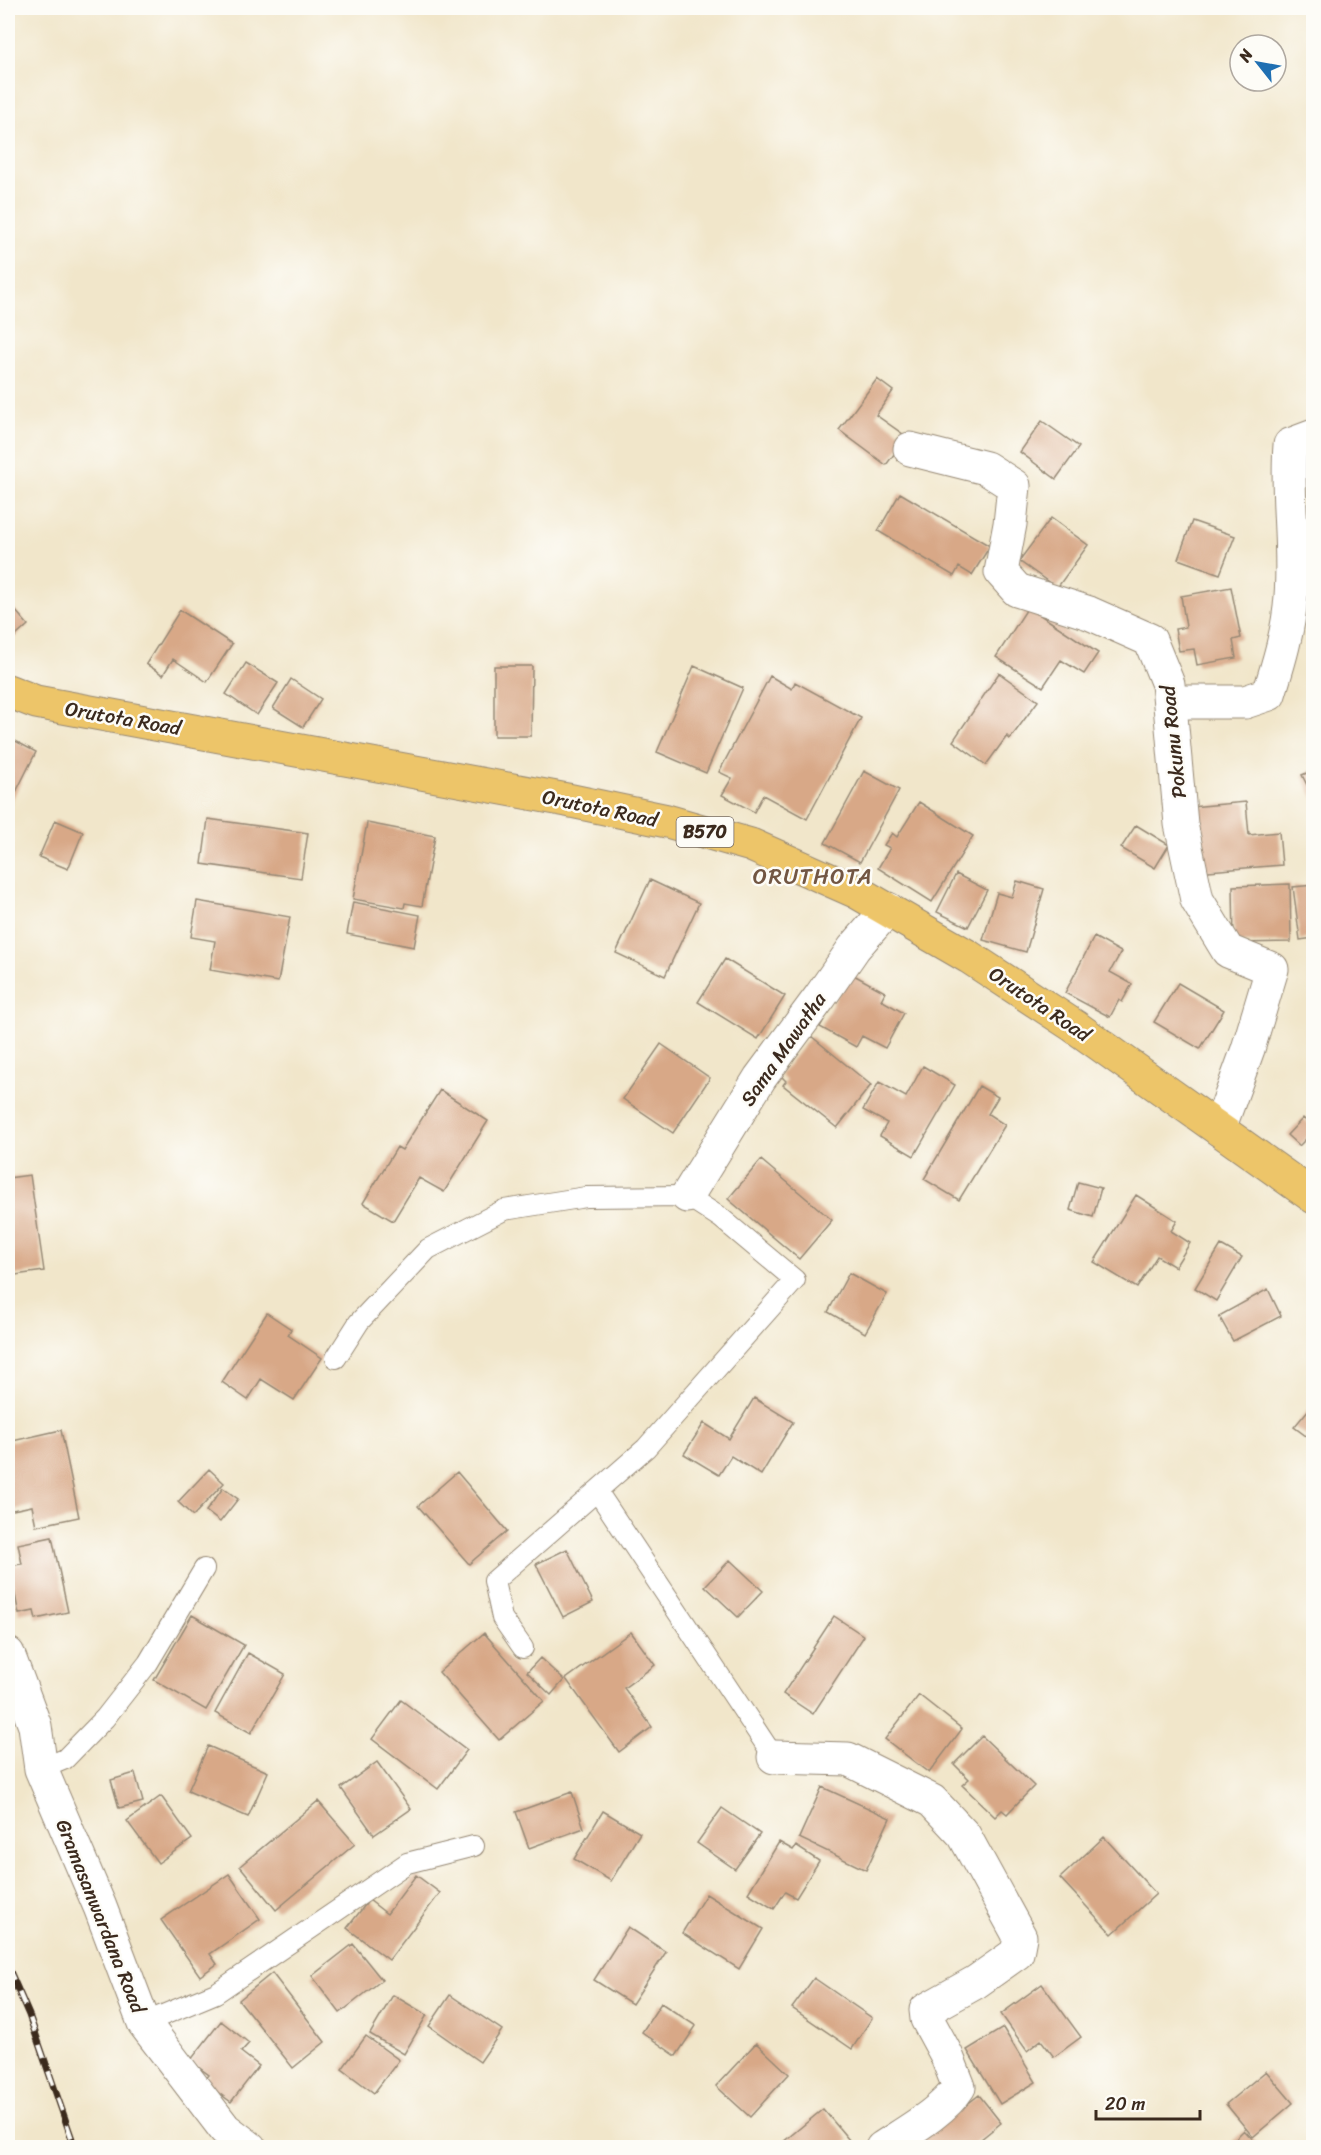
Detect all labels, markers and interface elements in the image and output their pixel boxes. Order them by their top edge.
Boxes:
north arrow [1228,33,1288,93]
text: N [1230,43,1261,69]
street label: Pokunu Road [1150,682,1197,800]
street label: Orutota Road [62,691,185,746]
street label: Orutota Road [539,779,662,838]
road number: B570 [676,817,734,847]
district label: ORUTHOTA [753,857,873,896]
street label: Orutota Road [981,957,1099,1052]
street label: Sama Mawatha [731,984,836,1114]
street label: Gramasanwardana Road [46,1814,156,2020]
scale bar [1096,2083,1200,2121]
text: 20 m [1105,2088,1145,2120]

